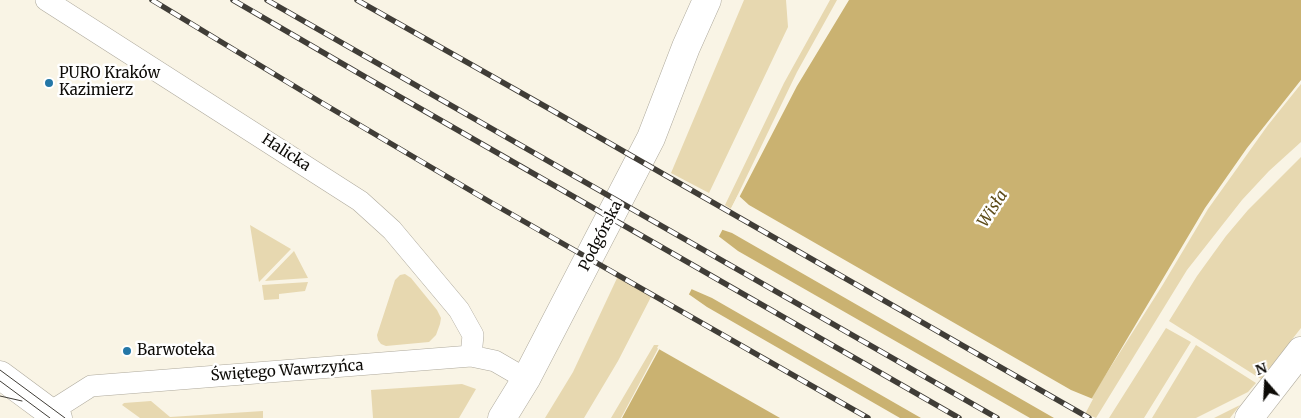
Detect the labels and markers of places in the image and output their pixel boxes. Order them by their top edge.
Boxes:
place label: PURO Kraków Kazimierz [59,65,160,100]
marker: PURO Kraków Kazimierz [43,77,55,89]
place label: Barwoteka [137,342,215,360]
marker: Barwoteka [121,345,133,357]

